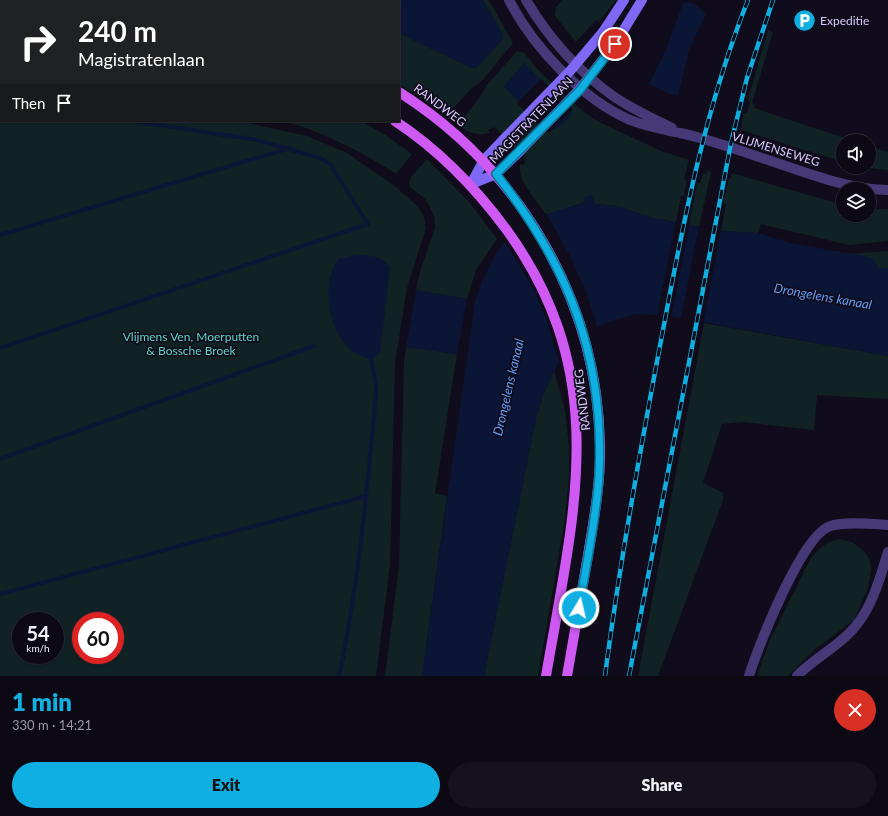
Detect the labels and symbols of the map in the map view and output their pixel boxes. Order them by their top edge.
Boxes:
parking icon: Expeditie [791,7,817,33]
place label: Expeditie [820,13,869,28]
pin [598,27,632,61]
street label: MAGISTRATENLAAN [486,74,576,166]
street label: RANDWEG [411,80,469,130]
street label: VLIJMENSEWEG [730,128,822,170]
water label: Drongelens kanaal [773,280,873,313]
park label: Vlijmens Ven, Moerputten & Bossche Broek [123,329,259,358]
water label: Drongelens kanaal [489,337,527,437]
street label: RANDWEG [571,368,593,432]
position arrow [558,587,600,629]
speed limit sign: 60 [72,612,124,664]

